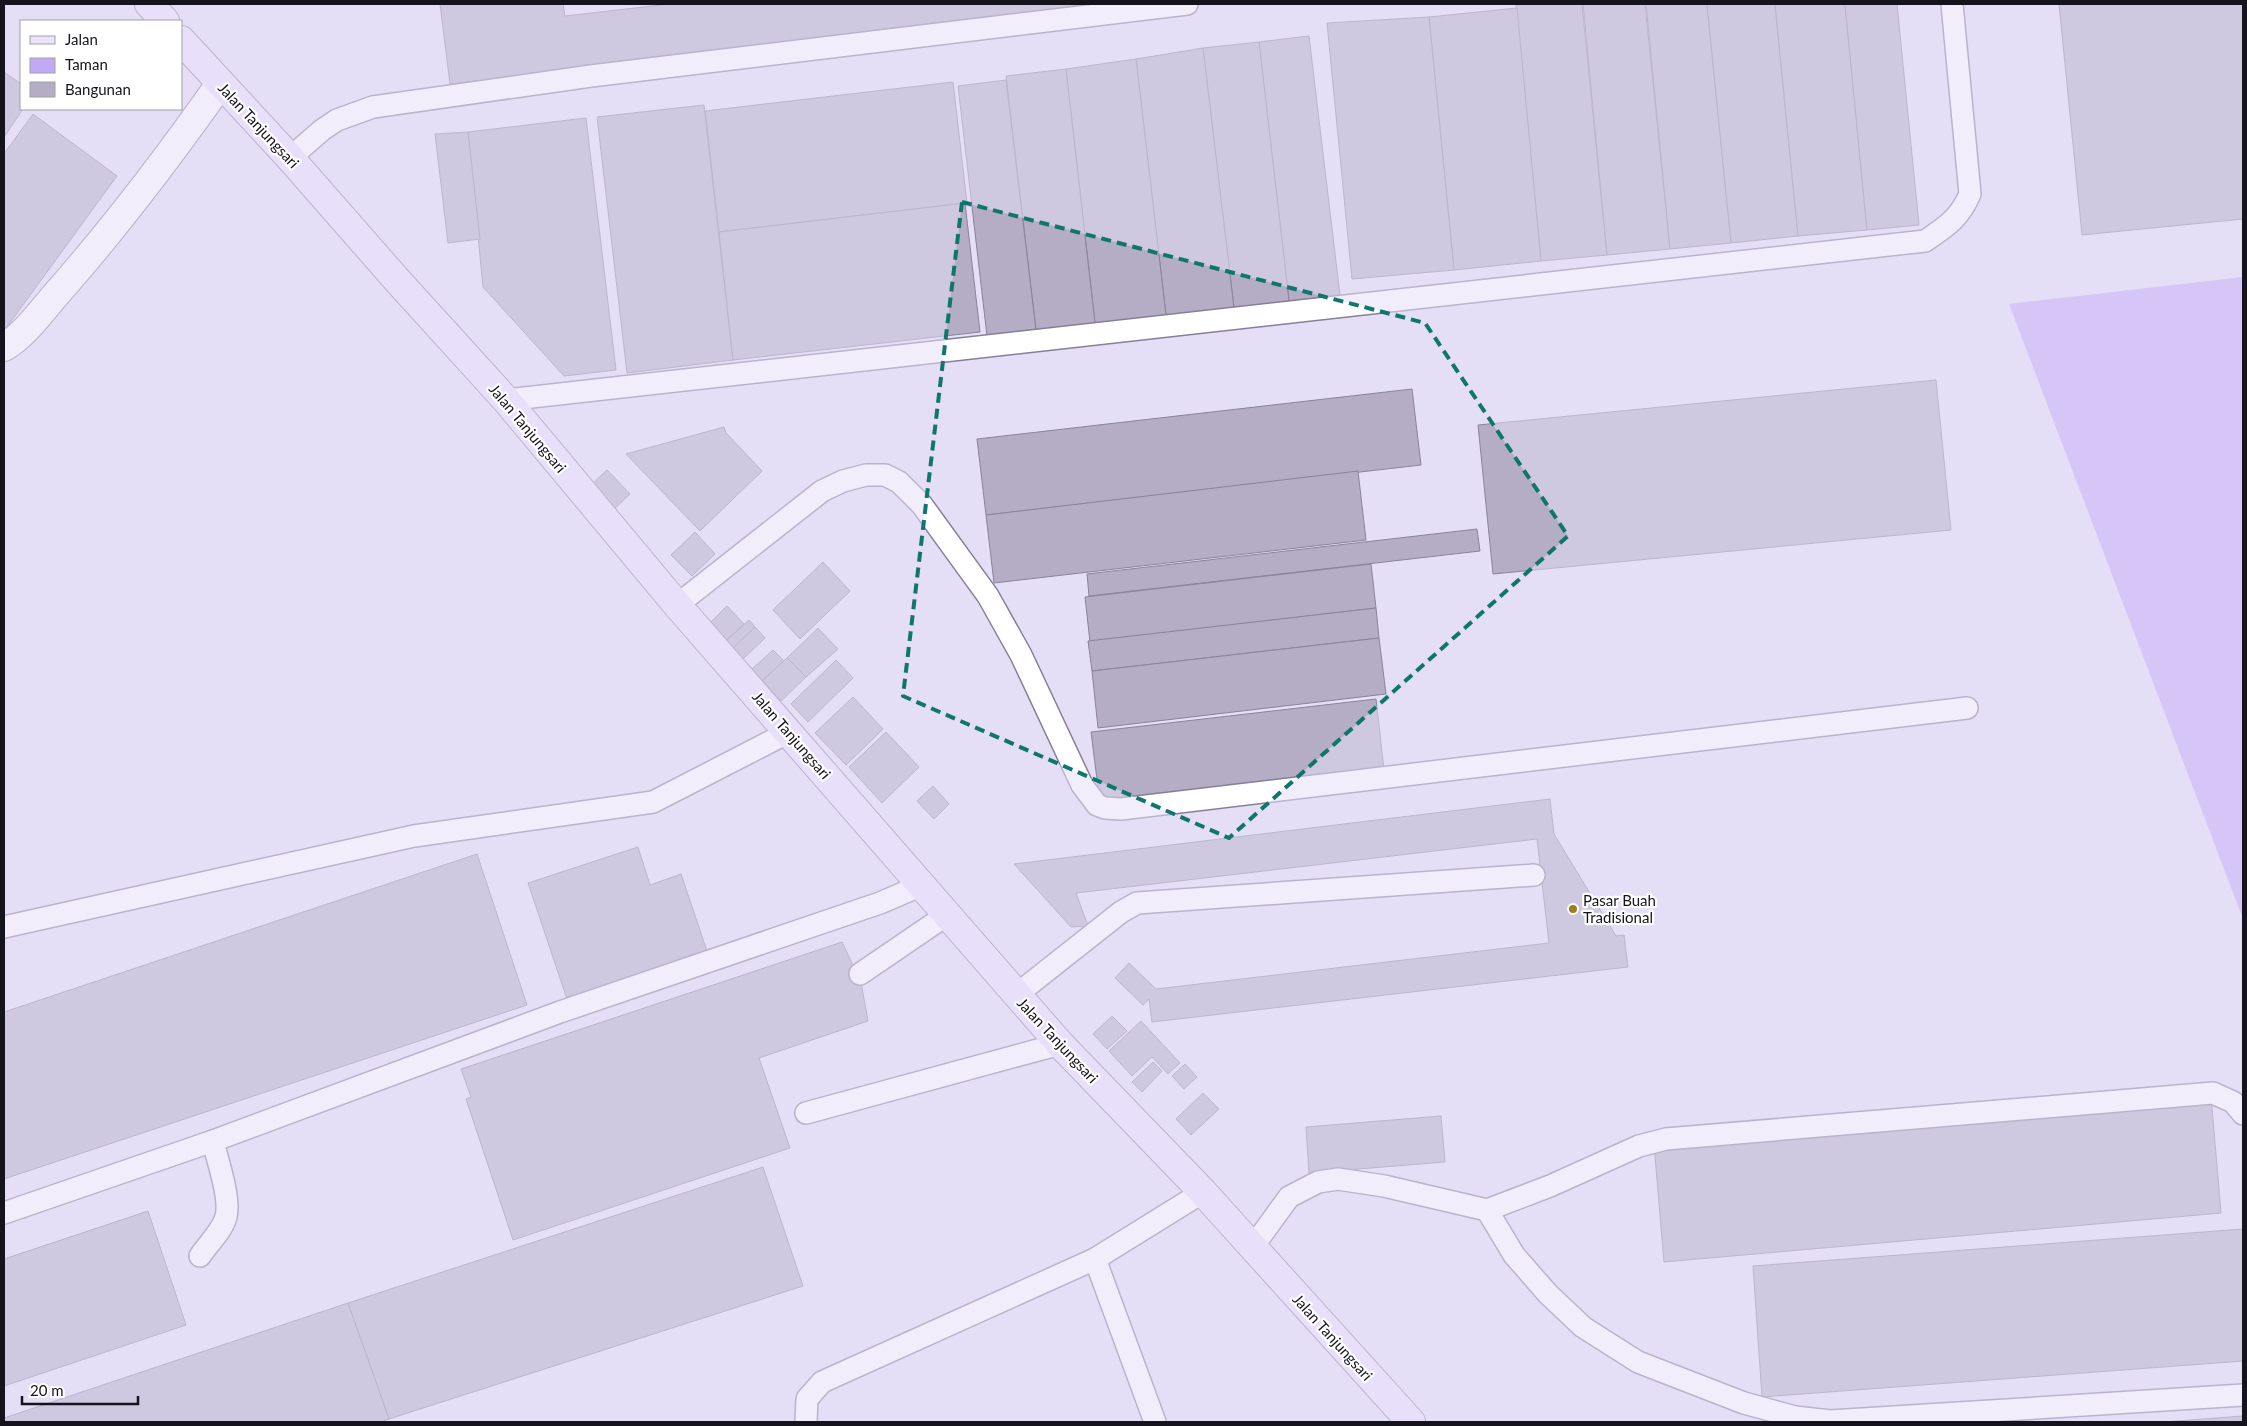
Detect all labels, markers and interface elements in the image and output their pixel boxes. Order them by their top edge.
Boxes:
legend [20,20,182,110]
text: Jalan [65,30,98,48]
text: Taman [65,55,108,73]
street label: Jalan Tanjungsari [215,79,303,171]
text: Bangunan [65,80,131,98]
street label: Jalan Tanjungsari [486,380,570,476]
street label: Jalan Tanjungsari [749,687,835,783]
place label: Pasar Buah Tradisional [1583,891,1656,926]
marker: Pasar Buah Tradisional [1567,903,1579,915]
street label: Jalan Tanjungsari [1014,994,1102,1086]
street label: Jalan Tanjungsari [1289,1290,1377,1384]
scale bar [22,1374,139,1406]
text: 20 m [30,1381,64,1399]

